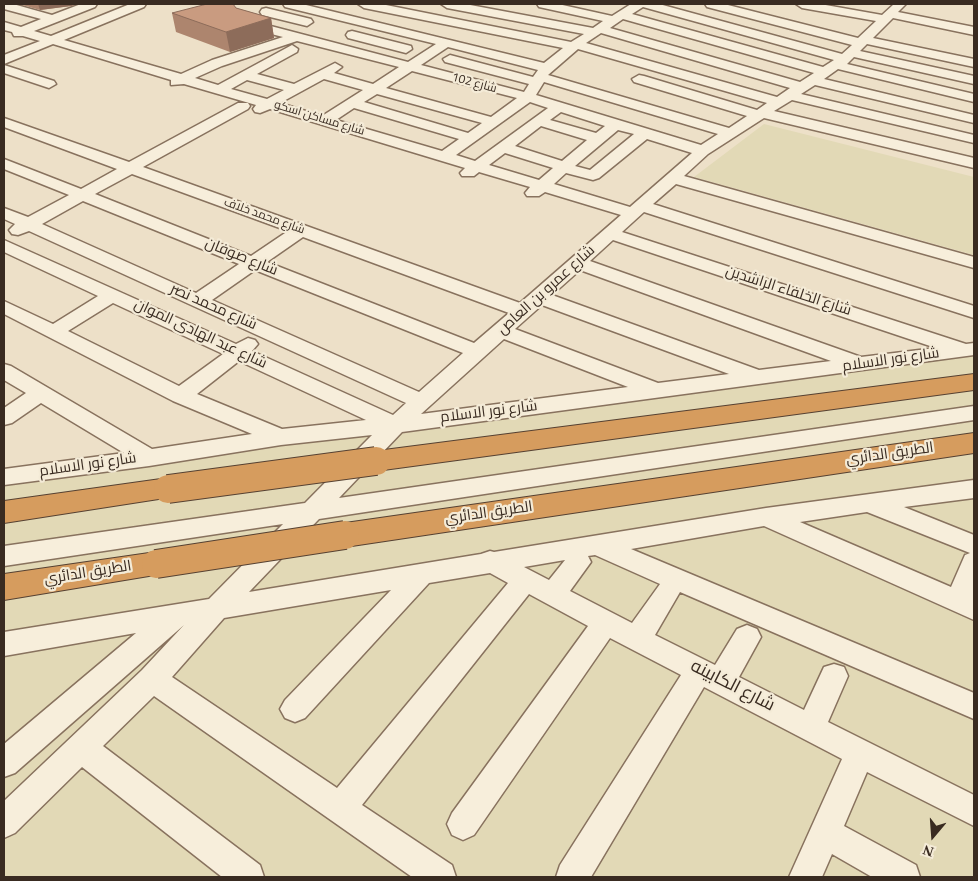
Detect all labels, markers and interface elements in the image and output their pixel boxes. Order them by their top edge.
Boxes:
street label: شارع 102 [450,71,498,97]
street label: شارع مساكن اسكو [272,98,366,140]
street label: شارع محمد خلاف [222,196,306,238]
street label: شارع صوفان [202,235,280,281]
street label: شارع عمرو بن العاص [494,242,600,340]
street label: شارع الخلفاء الراشدين [723,263,853,321]
street label: شارع محمد نصر [167,281,259,335]
street label: شارع عبد الهادى الموان [131,296,269,374]
street label: شارع نور الاسلام [841,345,941,377]
street label: شارع نور الاسلام [439,398,539,428]
street label: الطريق الدائري [845,440,935,470]
street label: شارع نور الاسلام [38,450,138,482]
street label: الطريق الدائري [444,499,534,529]
street label: الطريق الدائري [43,558,133,590]
street label: شارع الكابينه [686,657,778,717]
north arrow [908,811,958,861]
text: N [921,842,935,859]

